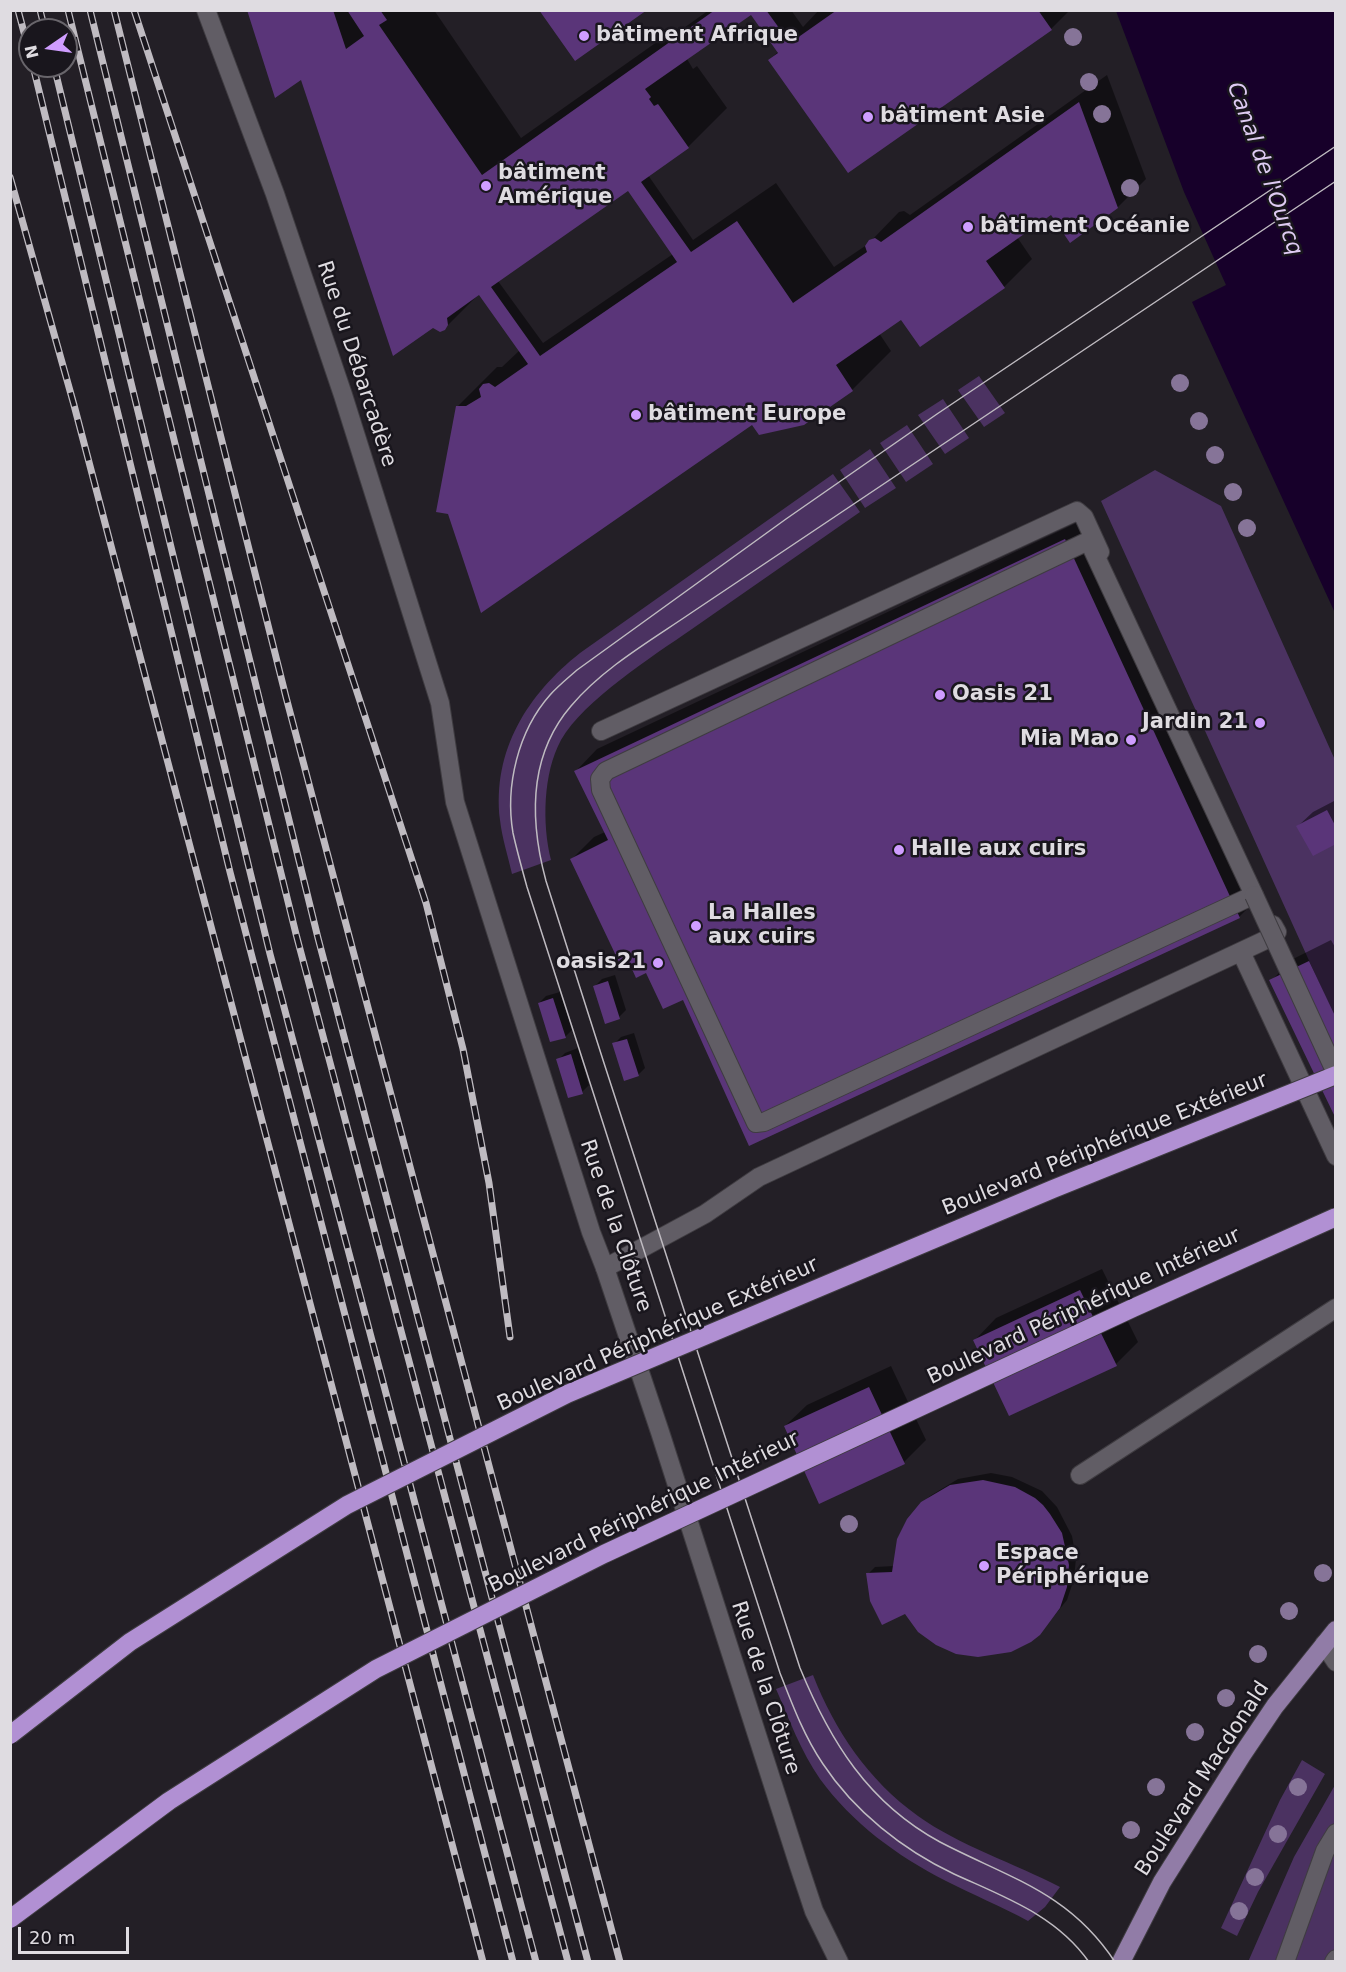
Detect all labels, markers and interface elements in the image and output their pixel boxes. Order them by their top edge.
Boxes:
north arrow [18,18,78,78]
place label: bâtiment Afrique [596,23,798,49]
marker: bâtiment Afrique [577,29,591,43]
text: N [21,43,43,60]
water label: Canal de l'Ourcq [1220,79,1308,259]
place label: bâtiment Asie [880,104,1045,130]
marker: bâtiment Asie [861,110,875,124]
place label: bâtiment Amérique [498,161,612,211]
marker: bâtiment Amérique [479,179,493,193]
place label: bâtiment Océanie [980,214,1190,240]
marker: bâtiment Océanie [961,220,975,234]
street label: Rue du Débarcadère [311,258,401,470]
place label: bâtiment Europe [648,402,846,428]
marker: bâtiment Europe [629,408,643,422]
place label: Oasis 21 [952,682,1053,708]
marker: Oasis 21 [933,688,947,702]
place label: Jardin 21 [1142,710,1248,736]
marker: Jardin 21 [1253,716,1267,730]
place label: Mia Mao [1020,727,1119,753]
marker: Mia Mao [1124,733,1138,747]
place label: Halle aux cuirs [911,837,1086,863]
marker: Halle aux cuirs [892,843,906,857]
place label: La Halles aux cuirs [708,901,816,951]
marker: La Halles aux cuirs [689,919,703,933]
place label: oasis21 [556,950,646,976]
marker: oasis21 [651,956,665,970]
street label: Boulevard Périphérique Extérieur [939,1068,1271,1222]
street label: Rue de la Clôture [574,1136,656,1316]
street label: Boulevard Périphérique Intérieur [923,1223,1245,1391]
street label: Boulevard Périphérique Extérieur [494,1253,822,1417]
street label: Boulevard Périphérique Intérieur [485,1427,803,1599]
place label: Espace Périphérique [996,1541,1149,1591]
marker: Espace Périphérique [977,1559,991,1573]
street label: Rue de la Clôture [725,1598,805,1778]
street label: Boulevard Macdonald [1131,1677,1275,1881]
scale bar [21,1915,132,1953]
text: 20 m [29,1927,75,1948]

